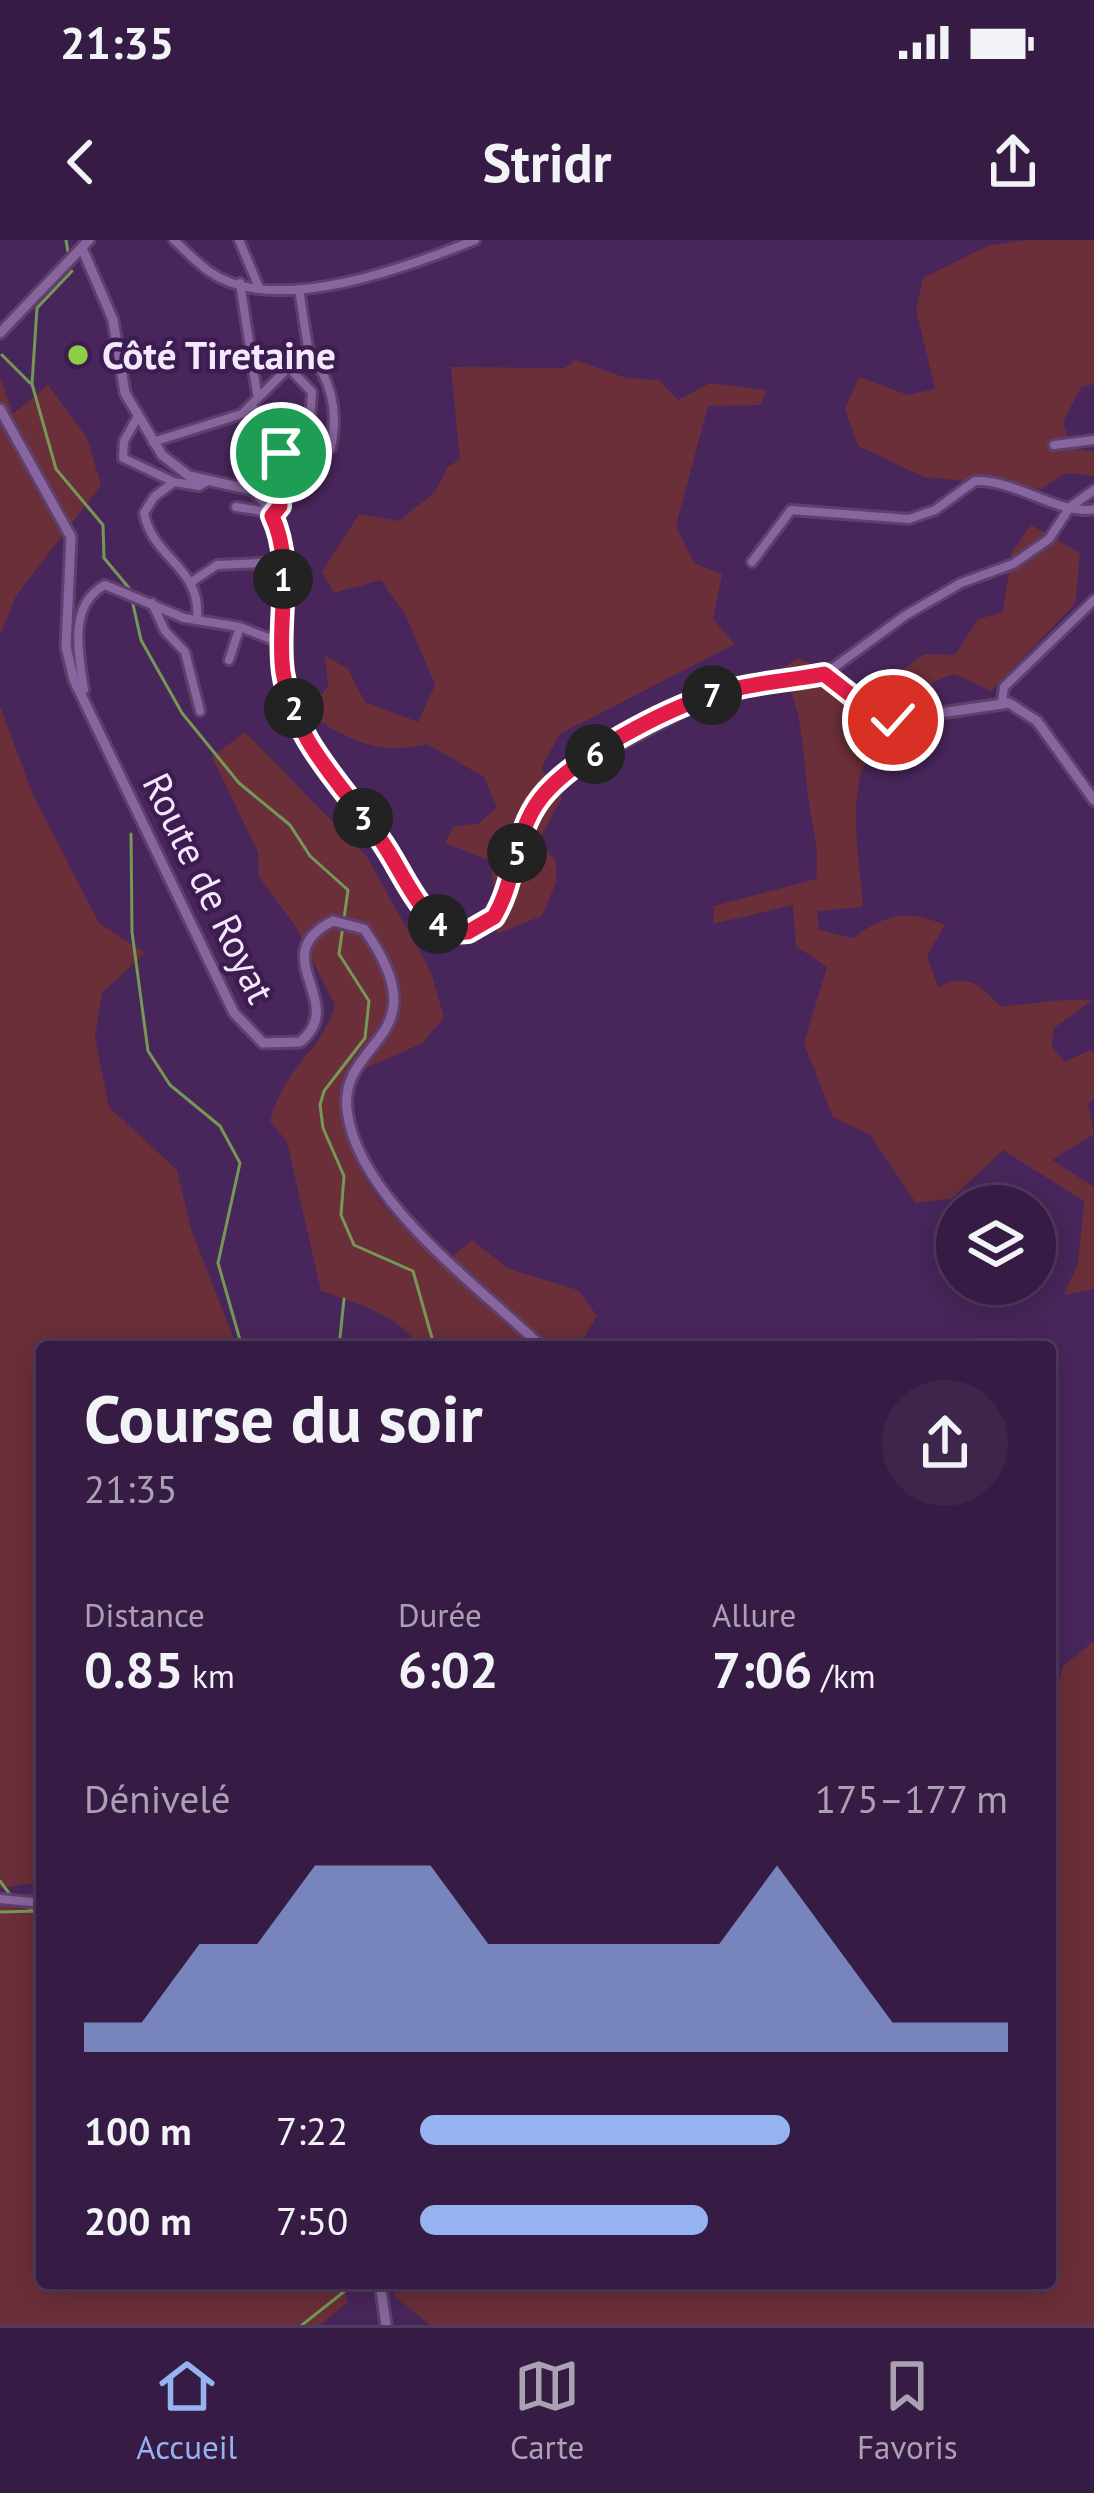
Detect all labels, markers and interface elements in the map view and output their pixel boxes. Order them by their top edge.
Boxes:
text: 21:35 [60,13,174,71]
text: Stridr [482,127,612,197]
icon: back [48,129,114,195]
icon: share [980,129,1046,195]
place label: Côté Tiretaine [102,329,336,380]
marker: Côté Tiretaine [65,342,91,368]
pin [230,402,332,504]
icon: arrive [248,420,314,486]
pin: 1 [253,549,313,609]
text: 1 [274,557,292,600]
pin: 7 [682,665,742,725]
pin [842,669,944,771]
text: 7 [703,673,721,716]
pin: 2 [264,678,324,738]
text: 2 [285,686,303,729]
icon: check [860,687,926,753]
pin: 6 [565,724,625,784]
text: 6 [586,732,604,775]
street label: Route de Royat [132,764,287,1011]
pin: 3 [333,788,393,848]
text: 3 [354,796,372,839]
pin: 5 [487,823,547,883]
text: 5 [508,831,526,874]
pin: 4 [408,894,468,954]
text: 4 [429,902,447,945]
map controls [936,1185,1056,1305]
button: layers [936,1185,1056,1305]
text: Course du soir [84,1375,483,1460]
button: share [882,1380,1008,1506]
text: 21:35 [84,1463,178,1514]
text: Distance [84,1593,205,1636]
text: Durée [398,1593,482,1636]
text: Allure [712,1593,796,1636]
text: 0.85 [84,1636,183,1702]
text: 6:02 [398,1636,498,1702]
text: 7:06 [712,1636,812,1702]
text: km [183,1654,235,1697]
text: /km [812,1654,876,1697]
text: Dénivelé [84,1773,230,1824]
text: 175–177 m [815,1773,1008,1824]
text: 100 m [84,2105,192,2156]
text: 7:22 [276,2105,348,2156]
text: 200 m [84,2195,192,2246]
text: 7:50 [276,2195,348,2246]
tab: Accueil [136,2353,237,2468]
tab: Carte [510,2353,584,2468]
tab: Favoris [857,2353,958,2468]

